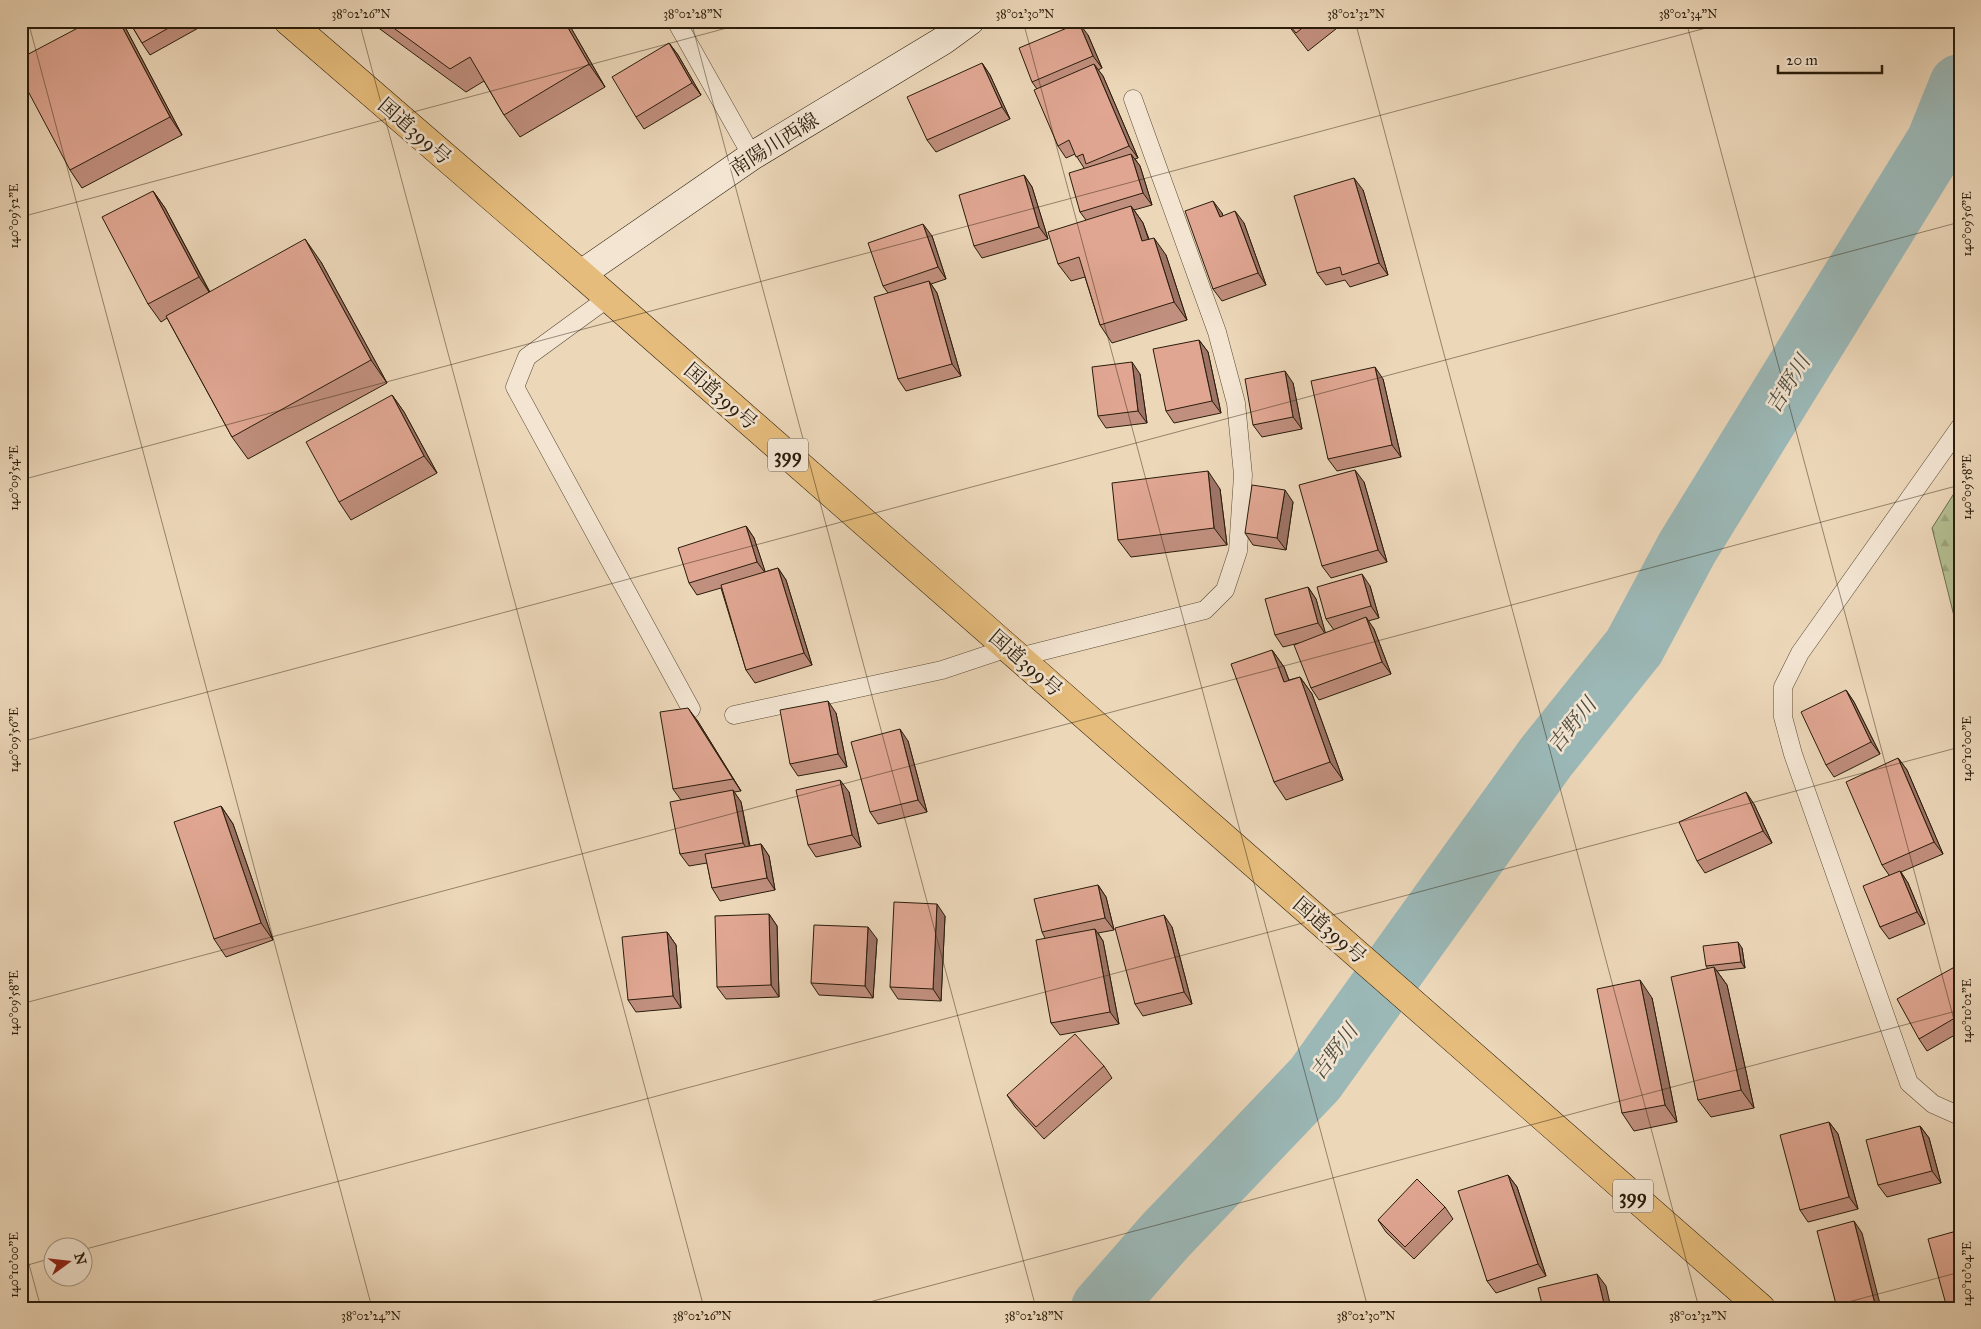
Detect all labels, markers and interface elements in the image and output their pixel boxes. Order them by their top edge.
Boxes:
text: 38°02'26"N [331,7,391,21]
text: 38°02'28"N [663,7,723,21]
text: 38°02'30"N [996,7,1054,21]
text: 38°02'32"N [1327,7,1385,21]
text: 38°02'34"N [1659,7,1717,21]
scale bar [1778,42,1882,74]
text: 20 m [1786,51,1818,69]
street label: 国道399号 [373,93,457,169]
street label: 南陽川西線 [725,107,823,181]
text: 140°09'52"E [7,183,21,248]
text: 140°09'56"E [1960,191,1974,257]
water label: 吉野川 [1760,349,1817,418]
street label: 国道399号 [679,358,763,434]
road number: 399 [768,438,808,472]
text: 140°09'54"E [7,445,21,511]
text: 140°09'58"E [1960,454,1974,520]
street label: 国道399号 [984,625,1068,701]
water label: 吉野川 [1542,691,1603,758]
text: 140°09'56"E [7,707,21,773]
text: 140°10'00"E [1960,716,1974,782]
street label: 国道399号 [1288,892,1372,968]
text: 140°09'58"E [7,970,21,1036]
text: 140°10'02"E [1960,978,1974,1043]
water label: 吉野川 [1305,1017,1365,1085]
road number: 399 [1613,1180,1653,1212]
text: 140°10'00"E [7,1232,21,1298]
north arrow [42,1236,92,1286]
text: 140°10'04"E [1960,1241,1974,1307]
text: N [70,1251,90,1267]
text: 38°02'24"N [341,1309,401,1323]
text: 38°02'26"N [672,1309,732,1323]
text: 38°02'28"N [1004,1309,1064,1323]
text: 38°02'30"N [1337,1309,1395,1323]
text: 38°02'32"N [1669,1309,1727,1323]

